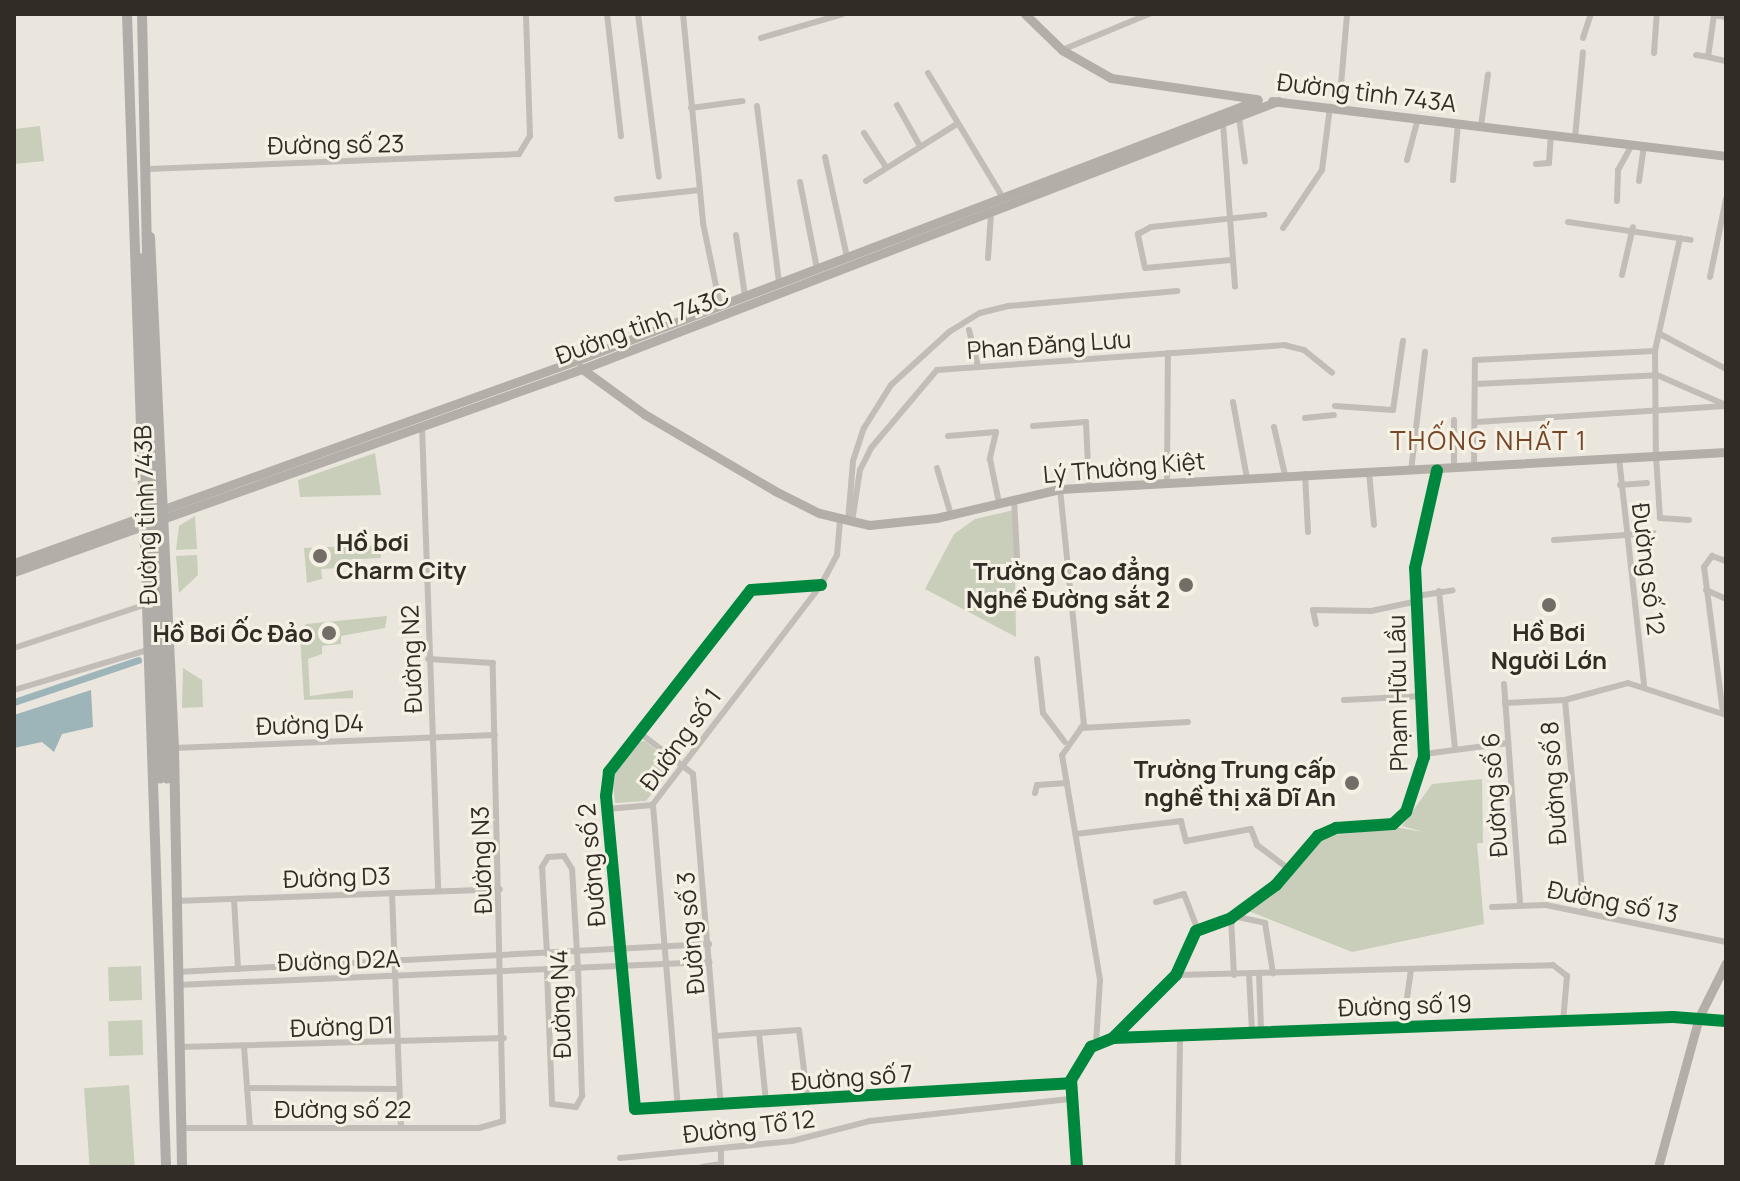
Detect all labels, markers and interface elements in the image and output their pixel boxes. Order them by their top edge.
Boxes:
street label: Đường tỉnh 743A [1276,67,1458,117]
street label: Đường số 23 [267,128,405,160]
street label: Đường tỉnh 743C [551,280,733,370]
street label: Phan Đăng Lưu [966,324,1132,364]
street label: Đường tỉnh 743B [127,425,163,605]
district label: THỐNG NHẤT 1 [1390,425,1588,457]
street label: Lý Thường Kiệt [1042,446,1206,488]
street label: Đường số 12 [1627,501,1671,637]
place label: Hồ bơi Charm City [336,528,466,584]
marker: Hồ bơi Charm City [311,547,329,565]
place label: Trường Cao đẳng Nghề Đường sắt 2 [966,557,1170,613]
marker: Trường Cao đẳng Nghề Đường sắt 2 [1177,576,1195,594]
marker: Hồ Bơi Người Lớn [1540,596,1558,614]
street label: Đường N2 [395,604,427,714]
street label: Phạm Hữu Lầu [1381,614,1413,772]
place label: Hồ Bơi Người Lớn [1491,618,1607,674]
place label: Hồ Bơi Ốc Đảo [152,619,313,647]
marker: Hồ Bơi Ốc Đảo [320,624,338,642]
street label: Đường số 1 [633,682,727,796]
street label: Đường D4 [256,708,364,740]
street label: Đường số 8 [1534,720,1572,846]
street label: Đường số 6 [1475,732,1513,858]
place label: Trường Trung cấp nghề thị xã Dĩ An [1134,755,1336,811]
marker: Trường Trung cấp nghề thị xã Dĩ An [1343,774,1361,792]
street label: Đường số 2 [571,802,611,928]
street label: Đường N3 [465,806,497,914]
street label: Đường D3 [283,861,391,893]
street label: Đường số 3 [670,870,710,996]
street label: Đường số 13 [1545,874,1681,928]
street label: Đường D2A [277,943,401,977]
street label: Đường N4 [544,949,576,1059]
street label: Đường số 19 [1338,988,1472,1022]
street label: Đường D1 [290,1010,394,1042]
street label: Đường số 7 [790,1058,914,1096]
street label: Đường số 22 [274,1095,412,1123]
street label: Đường Tổ 12 [681,1104,817,1148]

